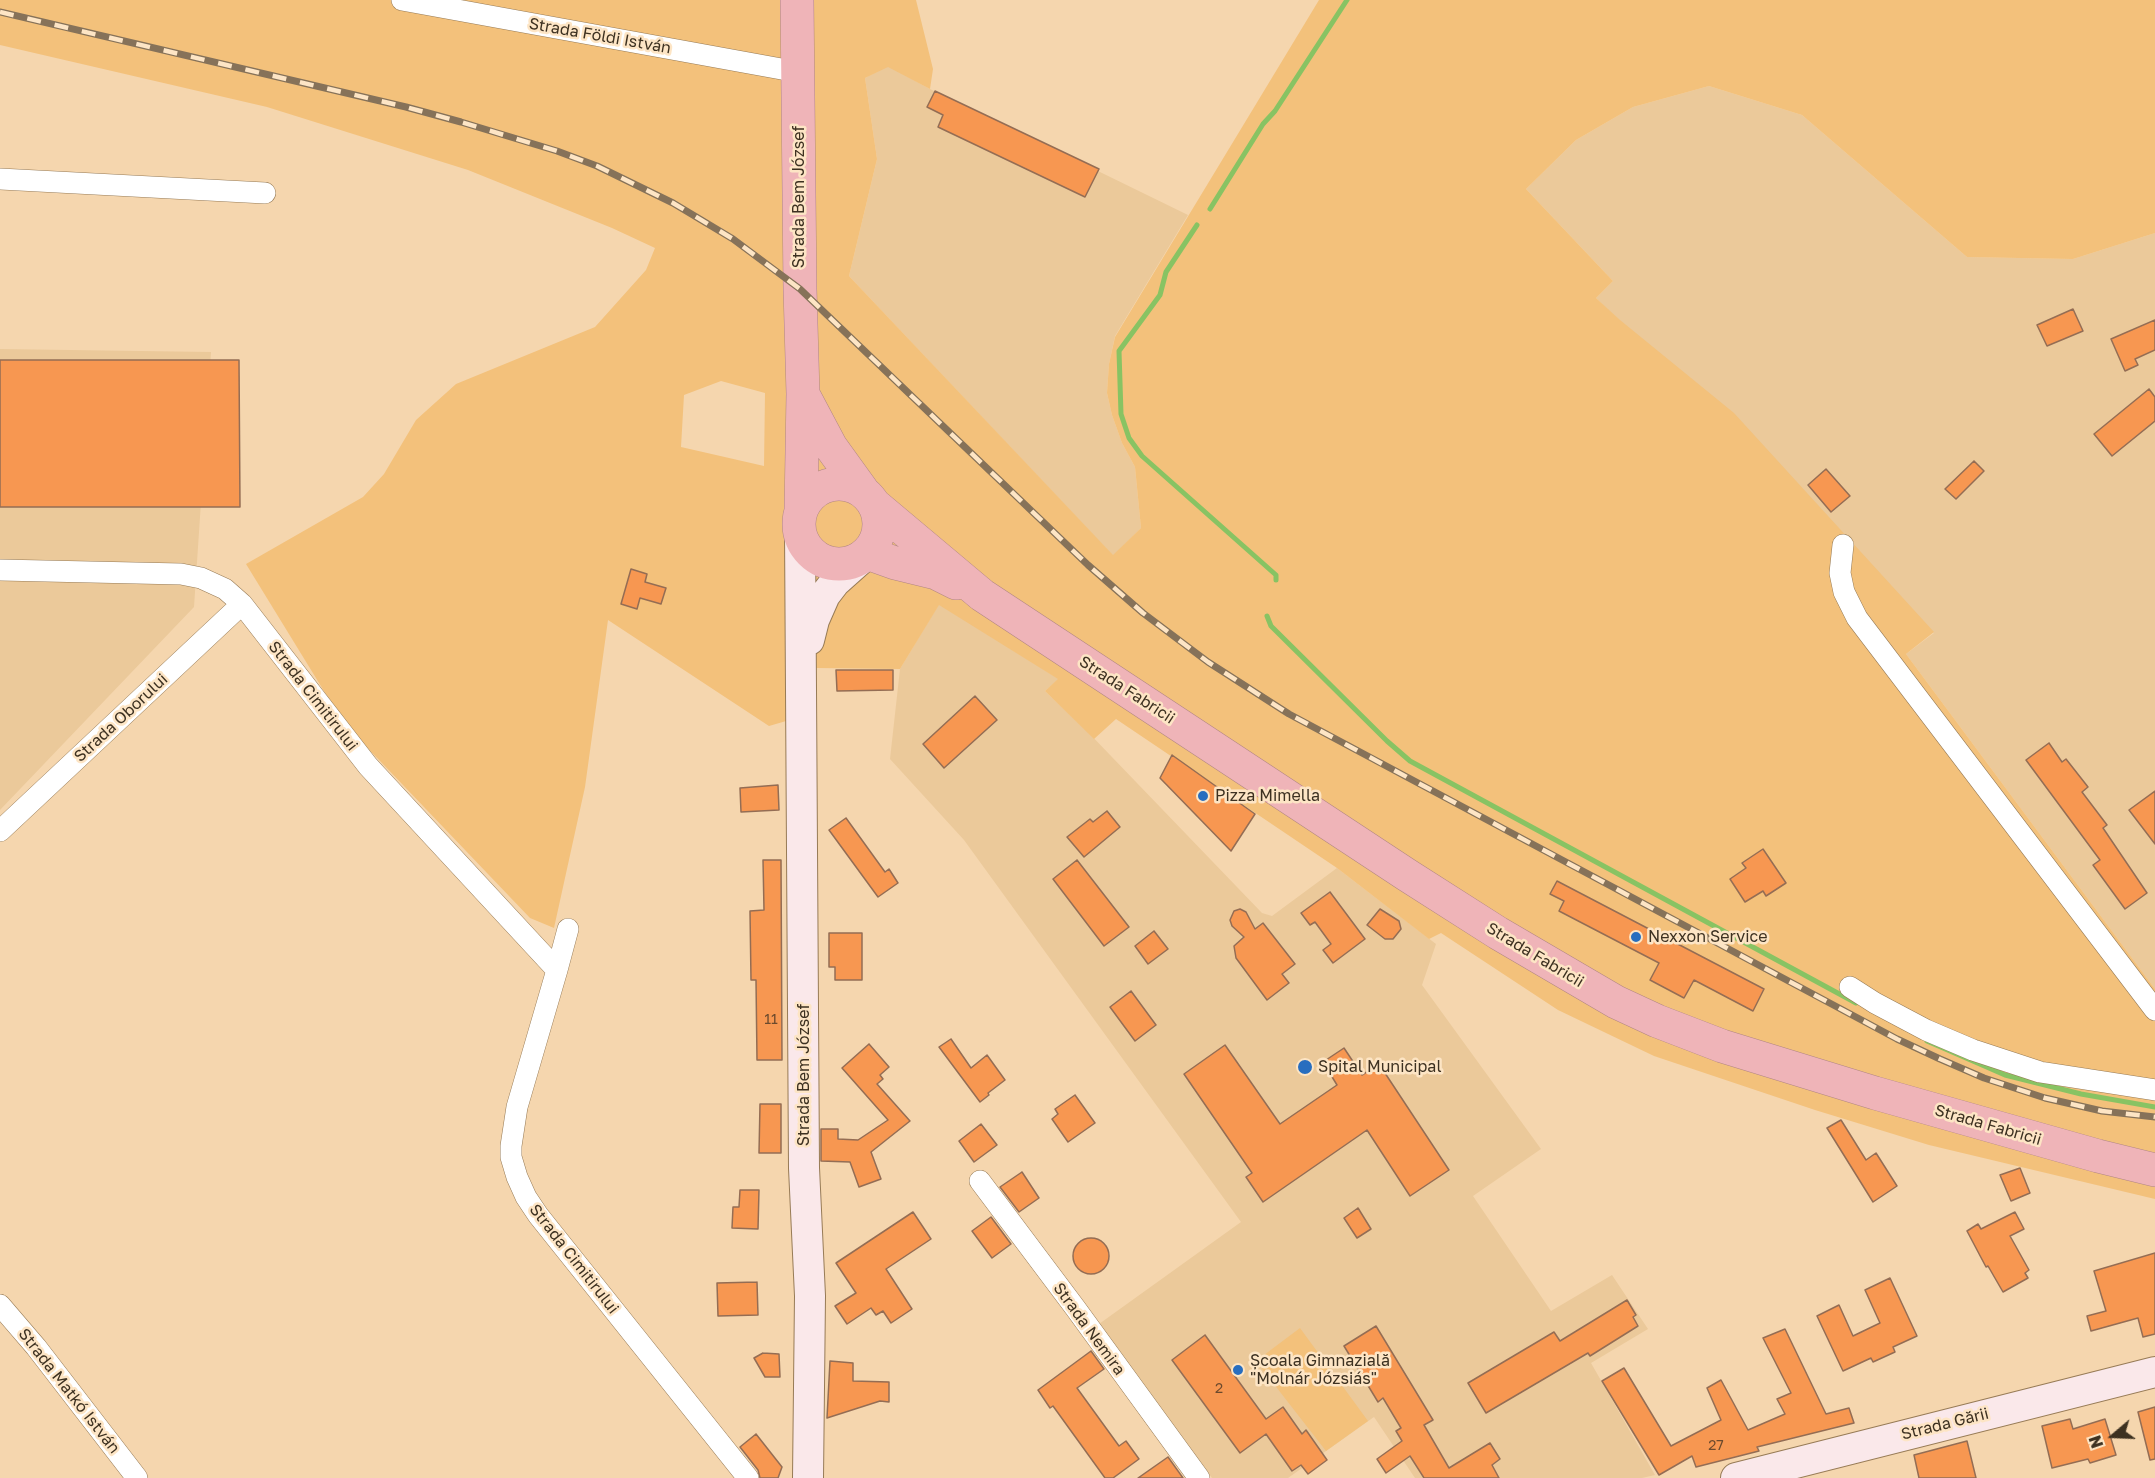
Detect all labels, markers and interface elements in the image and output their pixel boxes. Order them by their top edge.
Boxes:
street label: Strada Földi István [527,14,673,58]
street label: Strada Bem József [789,126,809,268]
street label: Strada Cimitirului [264,637,362,755]
street label: Strada Fabricii [1076,652,1178,728]
street label: Strada Oborului [70,670,172,766]
place label: Pizza Mimella [1215,786,1320,806]
marker: Pizza Mimella [1196,789,1210,803]
street label: Strada Fabricii [1483,918,1587,992]
place label: Nexxon Service [1648,927,1767,947]
marker: Nexxon Service [1629,930,1643,944]
street label: Strada Bem József [794,1004,814,1146]
house number: 11 [764,1012,778,1028]
place label: Spital Municipal [1318,1057,1442,1077]
marker: Spital Municipal [1296,1058,1314,1076]
street label: Strada Fabricii [1932,1101,2044,1149]
street label: Strada Cimitirului [525,1200,623,1318]
street label: Strada Nemira [1049,1279,1129,1379]
street label: Strada Matkó István [14,1325,124,1457]
place label: Școala Gimnazială "Molnár Józsiás" [1250,1351,1390,1389]
marker: Școala Gimnazială "Molnár Józsiás" [1231,1363,1245,1377]
house number: 2 [1215,1381,1223,1397]
street label: Strada Gării [1899,1404,1991,1444]
north arrow [2083,1406,2143,1466]
text: N [2085,1433,2107,1451]
house number: 27 [1708,1438,1724,1454]

